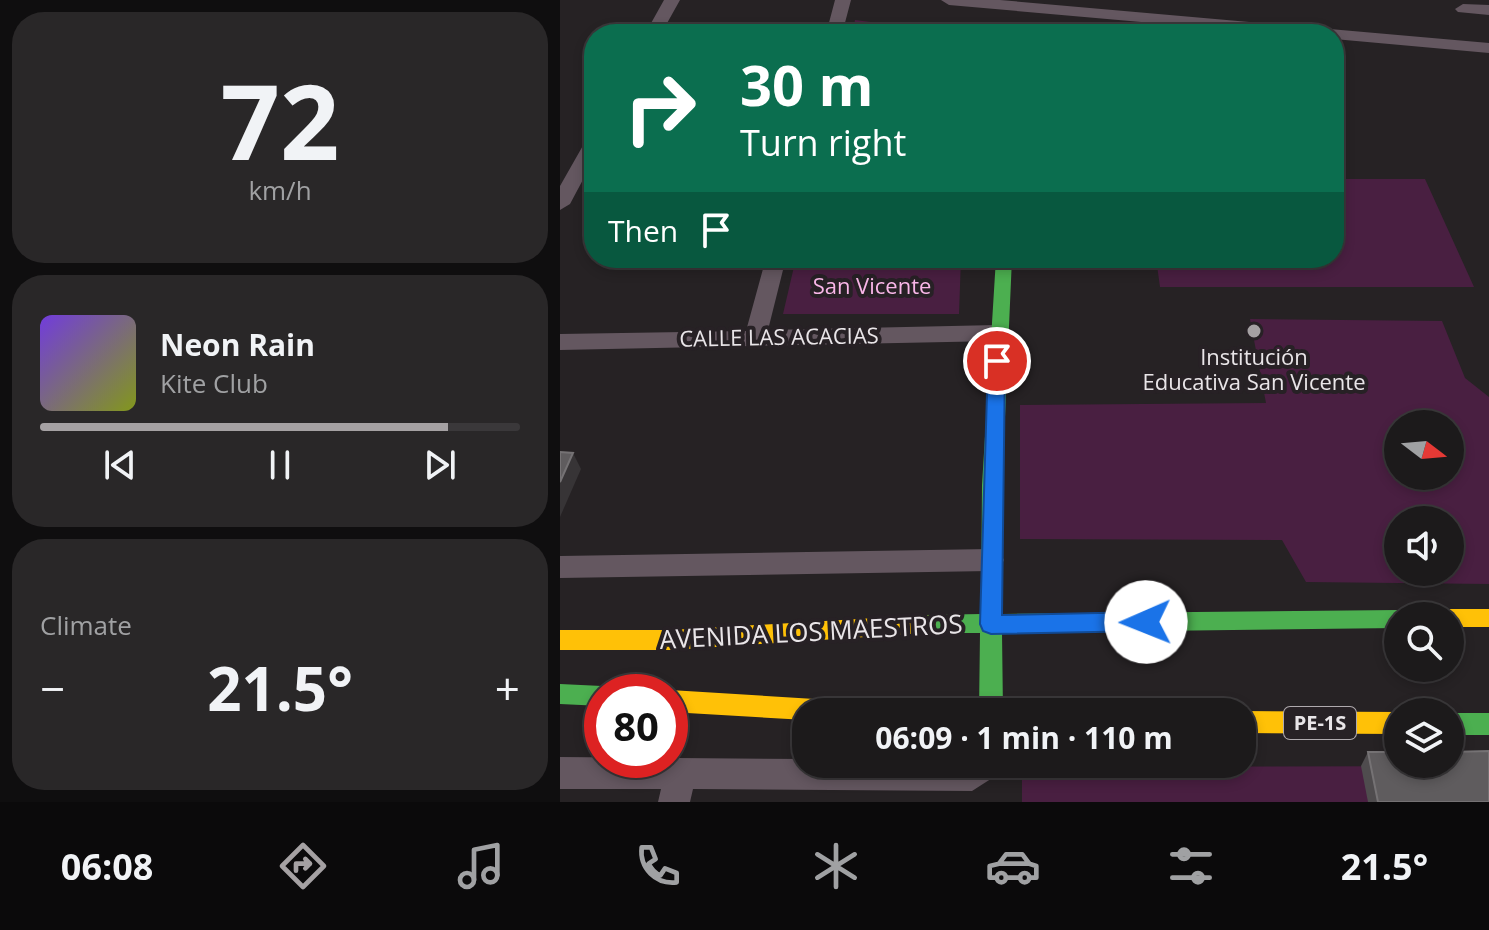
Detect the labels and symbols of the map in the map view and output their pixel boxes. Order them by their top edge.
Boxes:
park label: San Vicente [813,270,931,300]
street label: CALLE LAS ACACIAS [679,319,879,353]
marker: Institución Educativa San Vicente [1245,322,1263,340]
pin [963,327,1031,395]
place label: Institución Educativa San Vicente [1142,341,1366,396]
north arrow [1384,410,1464,490]
position arrow [1104,580,1188,664]
street label: AVENIDA LOS MAESTROS [658,605,963,657]
speed limit sign: 80 [584,674,688,778]
road number: PE-1S [1284,707,1356,739]

